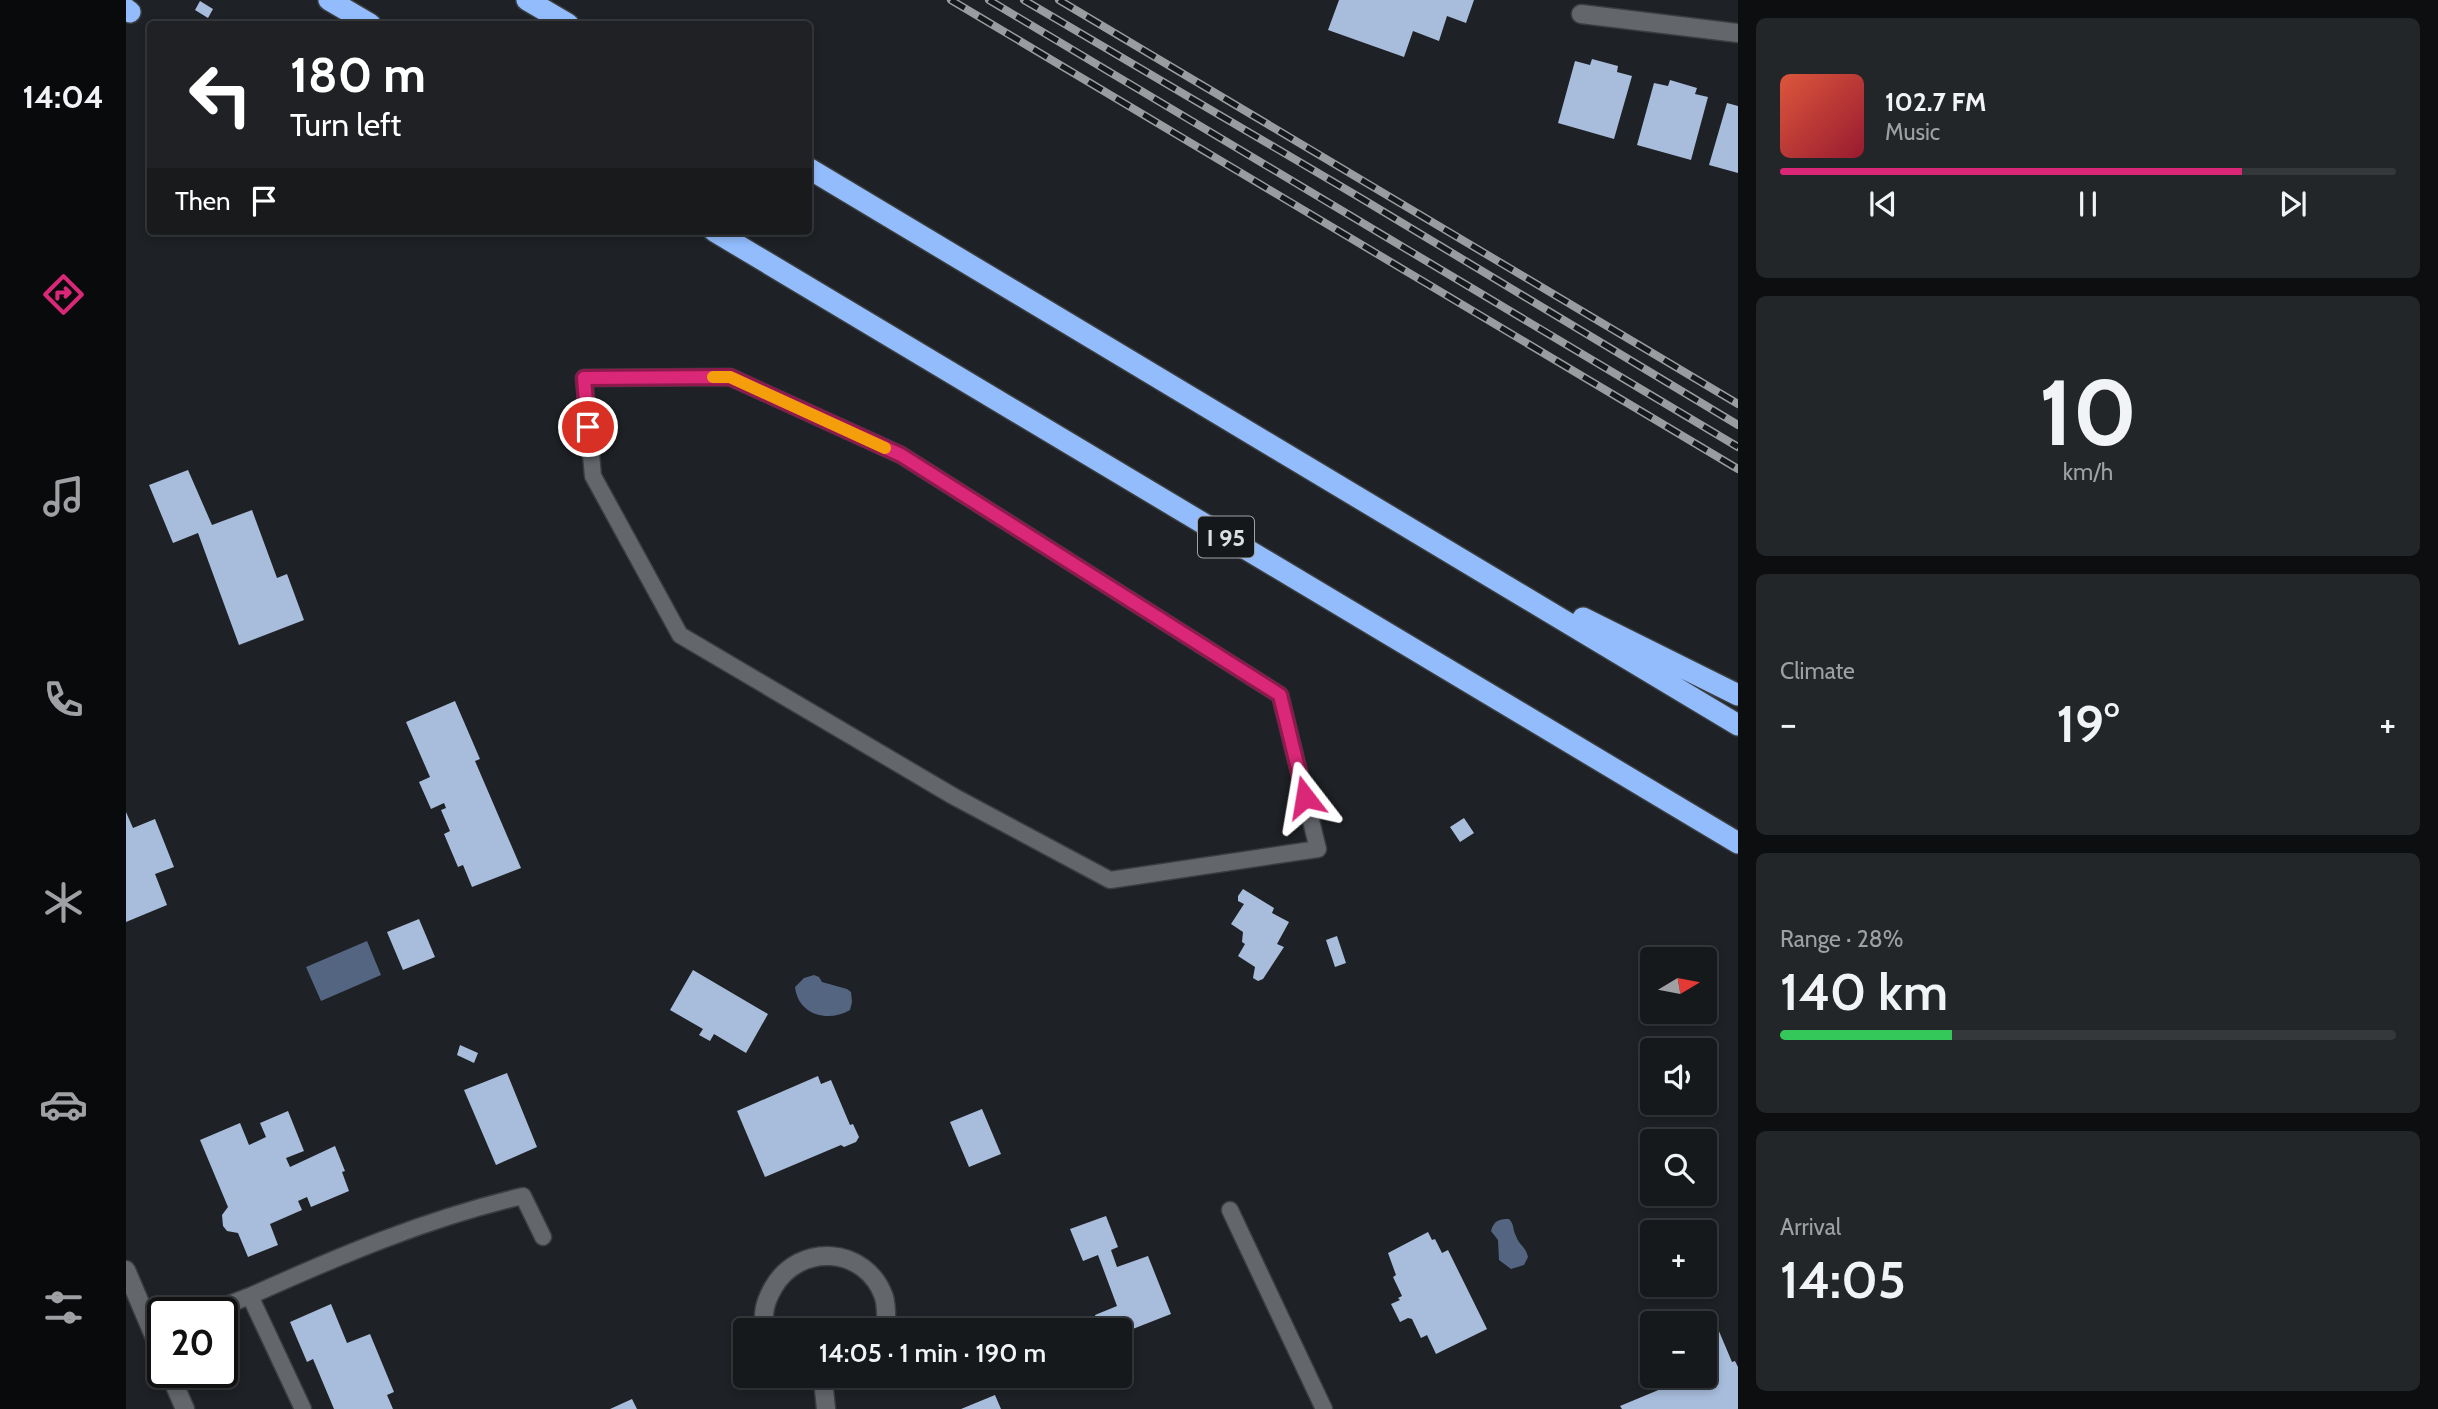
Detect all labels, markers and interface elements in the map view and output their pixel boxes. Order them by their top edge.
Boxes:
text: 180 m [290,45,426,104]
icon: left [175,49,266,140]
text: 14:04 [22,77,104,116]
text: 102.7 FM [1885,86,1986,118]
text: Turn left [290,105,401,144]
text: Music [1885,118,1940,146]
icon: arrive [245,182,283,220]
text: Then [175,185,231,217]
icon: previous [1864,185,1902,223]
icon: pause [2069,185,2107,223]
icon: next [2274,185,2312,223]
icon: directions [39,270,88,319]
text: 10 [2039,357,2137,468]
pin [558,397,618,457]
icon: arrive [569,408,607,446]
text: km/h [2063,458,2113,486]
icon: music [39,472,88,521]
road number: I 95 [1198,516,1254,558]
text: Climate [1780,657,1855,685]
icon: phone [39,675,88,724]
text: 19° [2057,692,2119,755]
text: − [1780,700,1797,747]
text: + [2379,700,2396,747]
position arrow [1268,760,1342,834]
icon: climate [39,878,88,927]
text: Range · 28% [1780,925,1903,953]
north arrow [1640,947,1717,1024]
map controls [1640,947,1717,1388]
text: 140 km [1780,960,1948,1023]
button: sound [1640,1038,1717,1115]
icon: car [39,1080,88,1129]
button: search [1640,1129,1717,1206]
text: Arrival [1780,1213,1841,1241]
button: + [1640,1220,1717,1297]
text: 14:05 [1780,1248,1906,1311]
icon: filters [39,1283,88,1332]
speed limit sign: 20 [147,1297,238,1388]
button: − [1640,1311,1717,1388]
text: 14:05 · 1 min · 190 m [819,1337,1046,1369]

